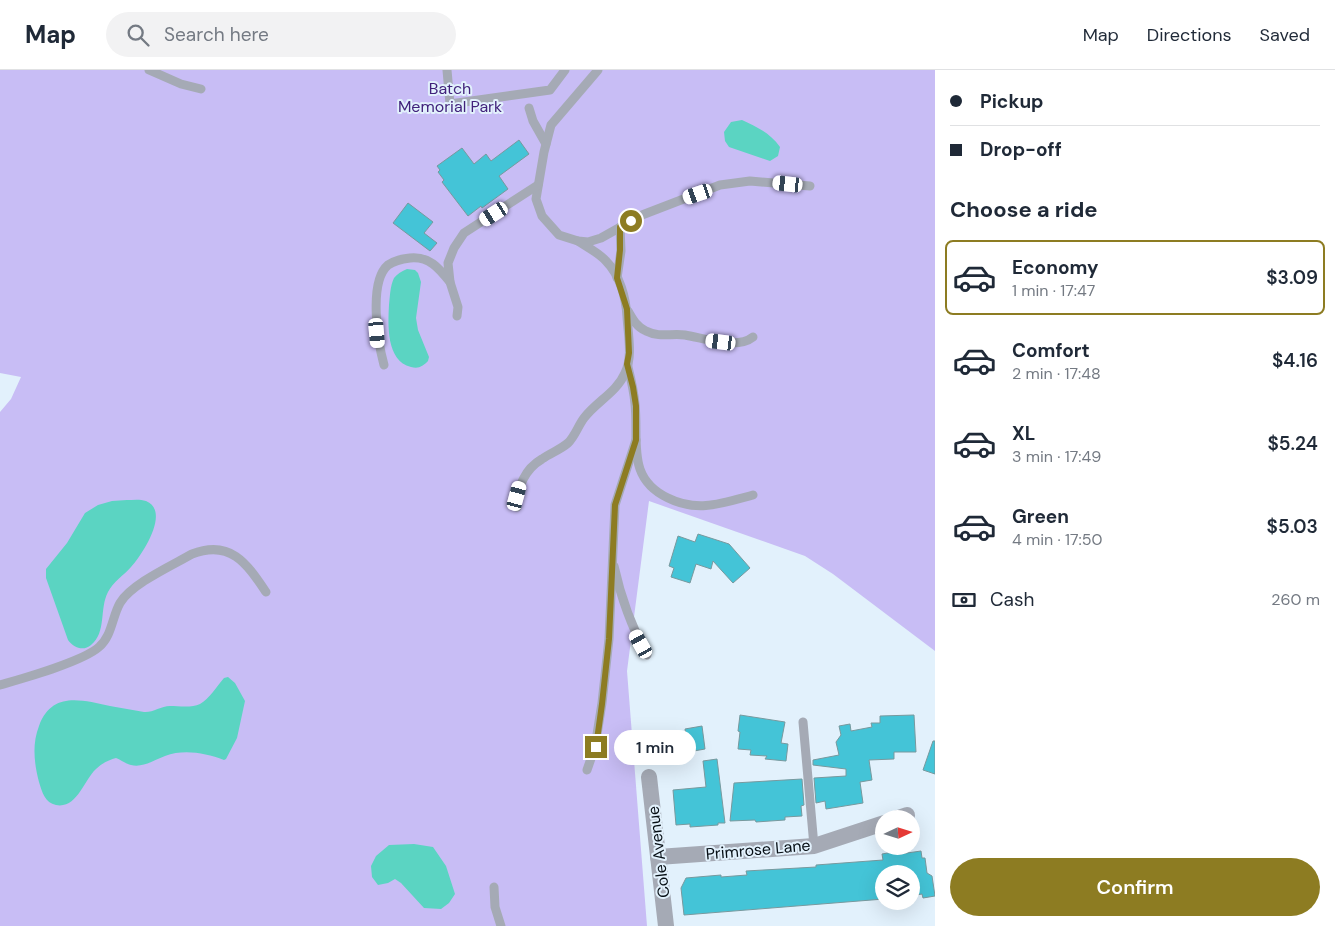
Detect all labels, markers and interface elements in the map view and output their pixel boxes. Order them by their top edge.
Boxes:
search box [106,12,456,57]
text: Map [25,19,76,50]
icon: search [124,21,152,49]
text: Search here [164,22,269,47]
text: Map [1083,23,1119,47]
text: Directions [1147,23,1232,47]
text: Saved [1260,23,1310,47]
park label: Batch Memorial Park [398,78,502,117]
text: Pickup [980,89,1044,114]
text: Drop-off [980,137,1062,162]
car [772,175,803,193]
car [681,182,714,206]
text: Choose a ride [950,195,1098,224]
car [477,200,510,228]
route start [620,210,642,232]
icon: car [952,255,997,300]
text: Economy [1012,255,1099,280]
text: $3.09 [1266,265,1318,290]
text: 1 min · 17:47 [1012,280,1095,301]
car [368,317,385,349]
car [705,333,736,351]
icon: car [952,338,997,383]
text: Comfort [1012,338,1090,363]
text: $4.16 [1272,348,1318,373]
text: 2 min · 17:48 [1012,363,1101,384]
icon: car [952,421,997,466]
text: XL [1012,421,1035,446]
text: $5.24 [1268,431,1318,456]
text: 3 min · 17:49 [1012,446,1101,467]
car [505,480,528,512]
icon: car [952,504,997,549]
text: Green [1012,504,1069,529]
text: $5.03 [1267,514,1318,539]
text: 4 min · 17:50 [1012,529,1102,550]
icon: cash [950,586,978,614]
text: Cash [990,587,1034,612]
text: 260 m [1271,589,1320,610]
car [627,627,654,661]
callout: 1 min [614,730,696,764]
route end [585,736,607,758]
text: 1 min [636,737,674,758]
street label: Cole Avenue [642,805,675,899]
north arrow [875,810,920,855]
map controls [875,810,920,910]
street label: Primrose Lane [705,834,811,865]
button: Confirm [950,858,1320,916]
button: layers [875,865,920,910]

